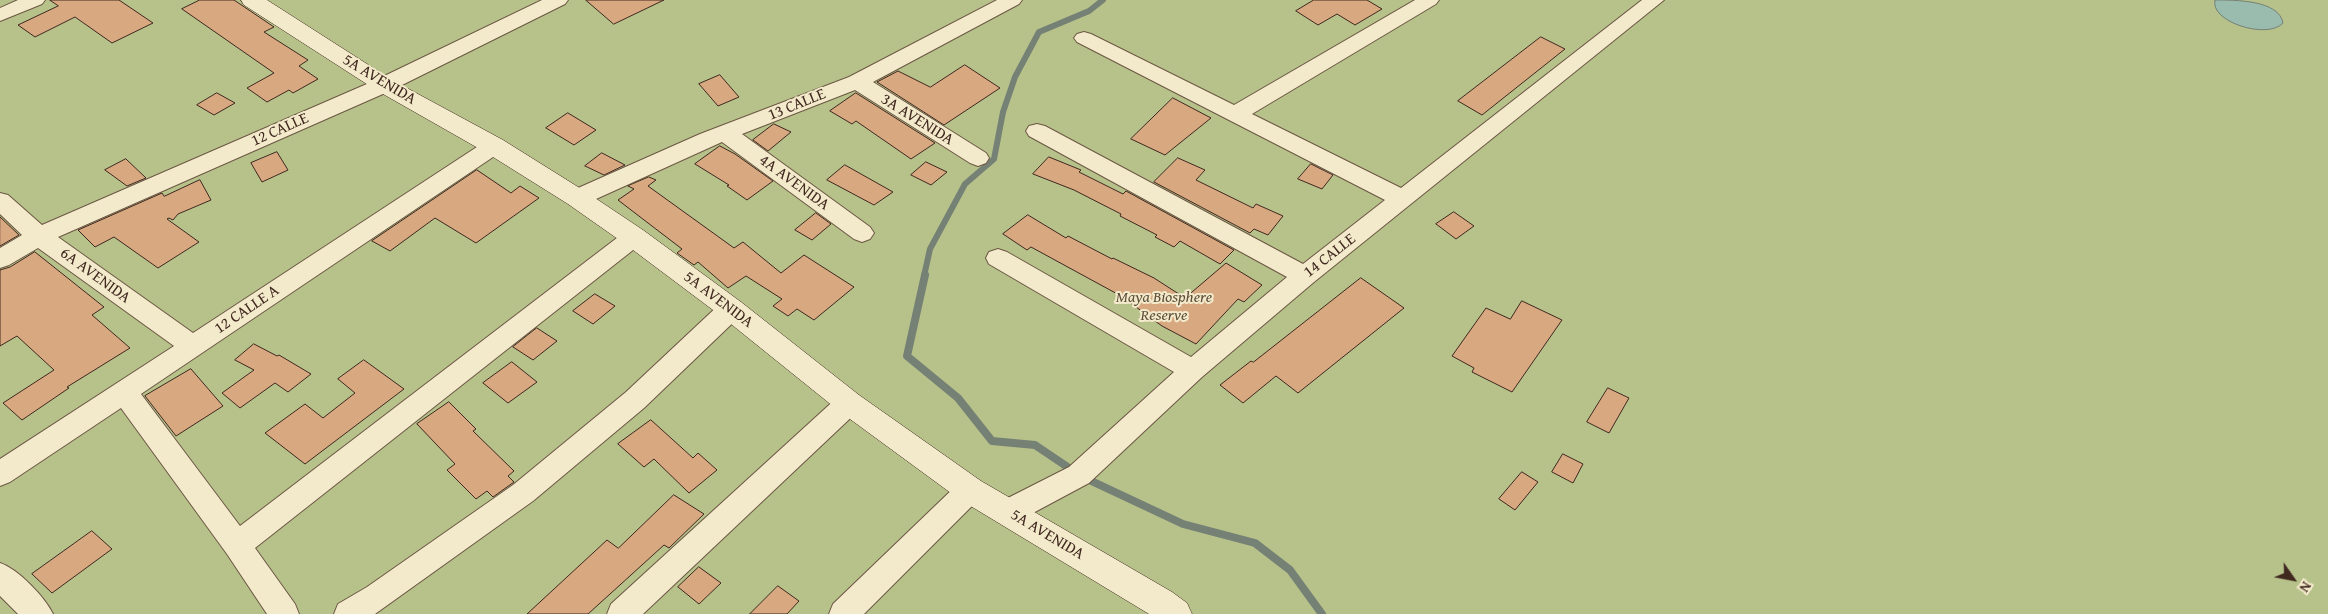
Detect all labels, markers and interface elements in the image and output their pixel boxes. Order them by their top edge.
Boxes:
street label: 5A AVENIDA [339,51,419,109]
street label: 13 CALLE [765,85,829,125]
street label: 3A AVENIDA [877,90,957,150]
street label: 12 CALLE [248,109,312,151]
street label: 4A AVENIDA [755,151,833,215]
street label: 14 CALLE [1300,230,1360,282]
street label: 6A AVENIDA [56,244,134,308]
street label: 5A AVENIDA [679,268,757,332]
street label: 12 CALLE A [211,281,283,339]
park label: Maya Biosphere Reserve [1116,288,1212,326]
street label: 5A AVENIDA [1007,506,1087,564]
north arrow [2268,554,2318,604]
text: N [2295,578,2317,597]

